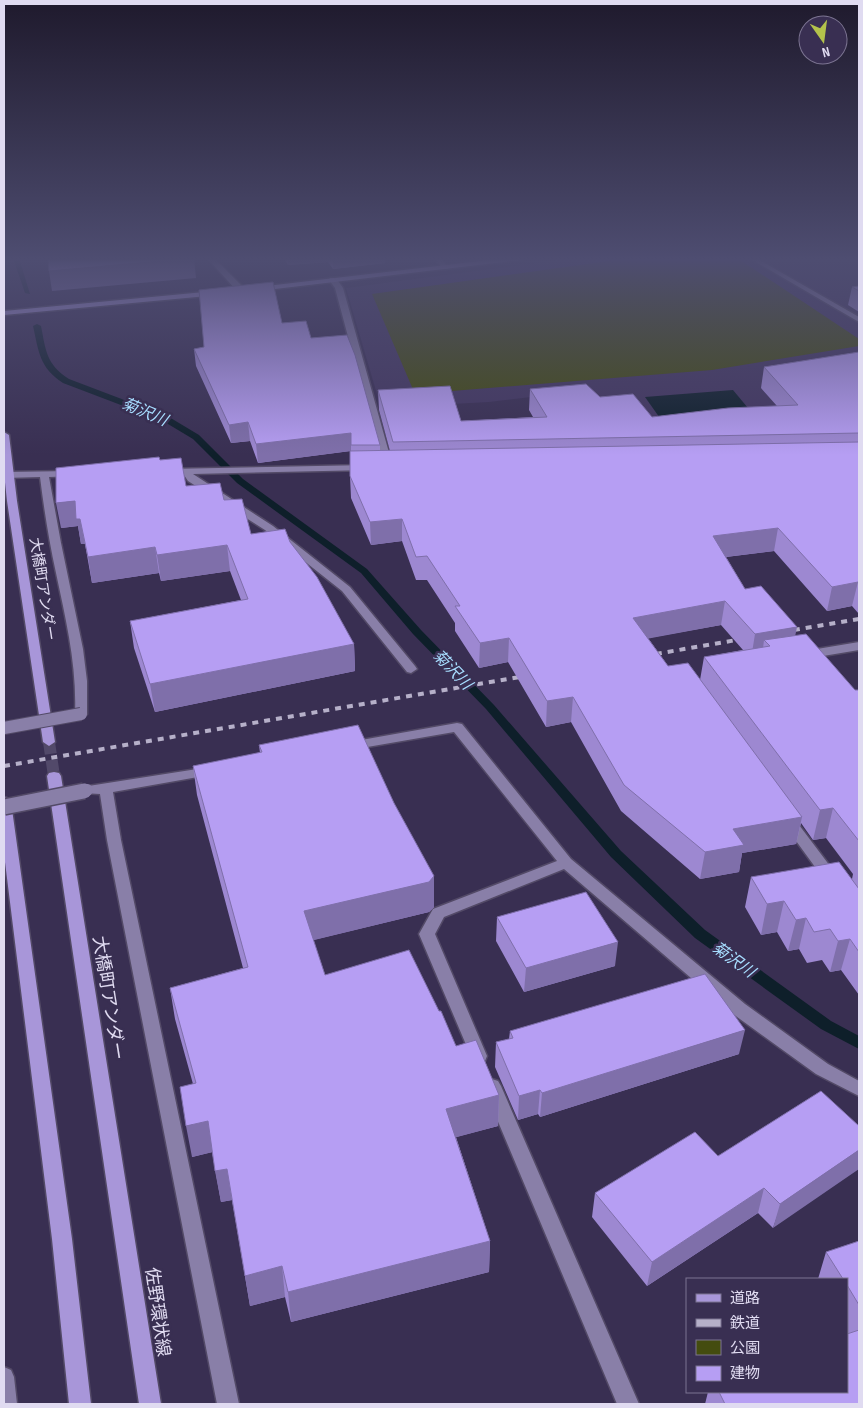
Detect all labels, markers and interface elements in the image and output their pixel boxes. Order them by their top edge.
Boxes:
north arrow [798,15,848,65]
text: N [820,43,832,61]
water label: 菊沢川 [119,394,172,431]
street label: 大橋町アンダー [25,536,60,642]
water label: 菊沢川 [428,646,477,695]
street label: 大橋町アンダー [88,935,129,1062]
water label: 菊沢川 [708,938,760,983]
street label: 佐野環状線 [141,1266,174,1358]
legend [686,1278,848,1393]
text: 道路 [730,1289,760,1308]
text: 鉄道 [730,1314,760,1333]
text: 公園 [730,1339,760,1358]
text: 建物 [730,1364,760,1383]

